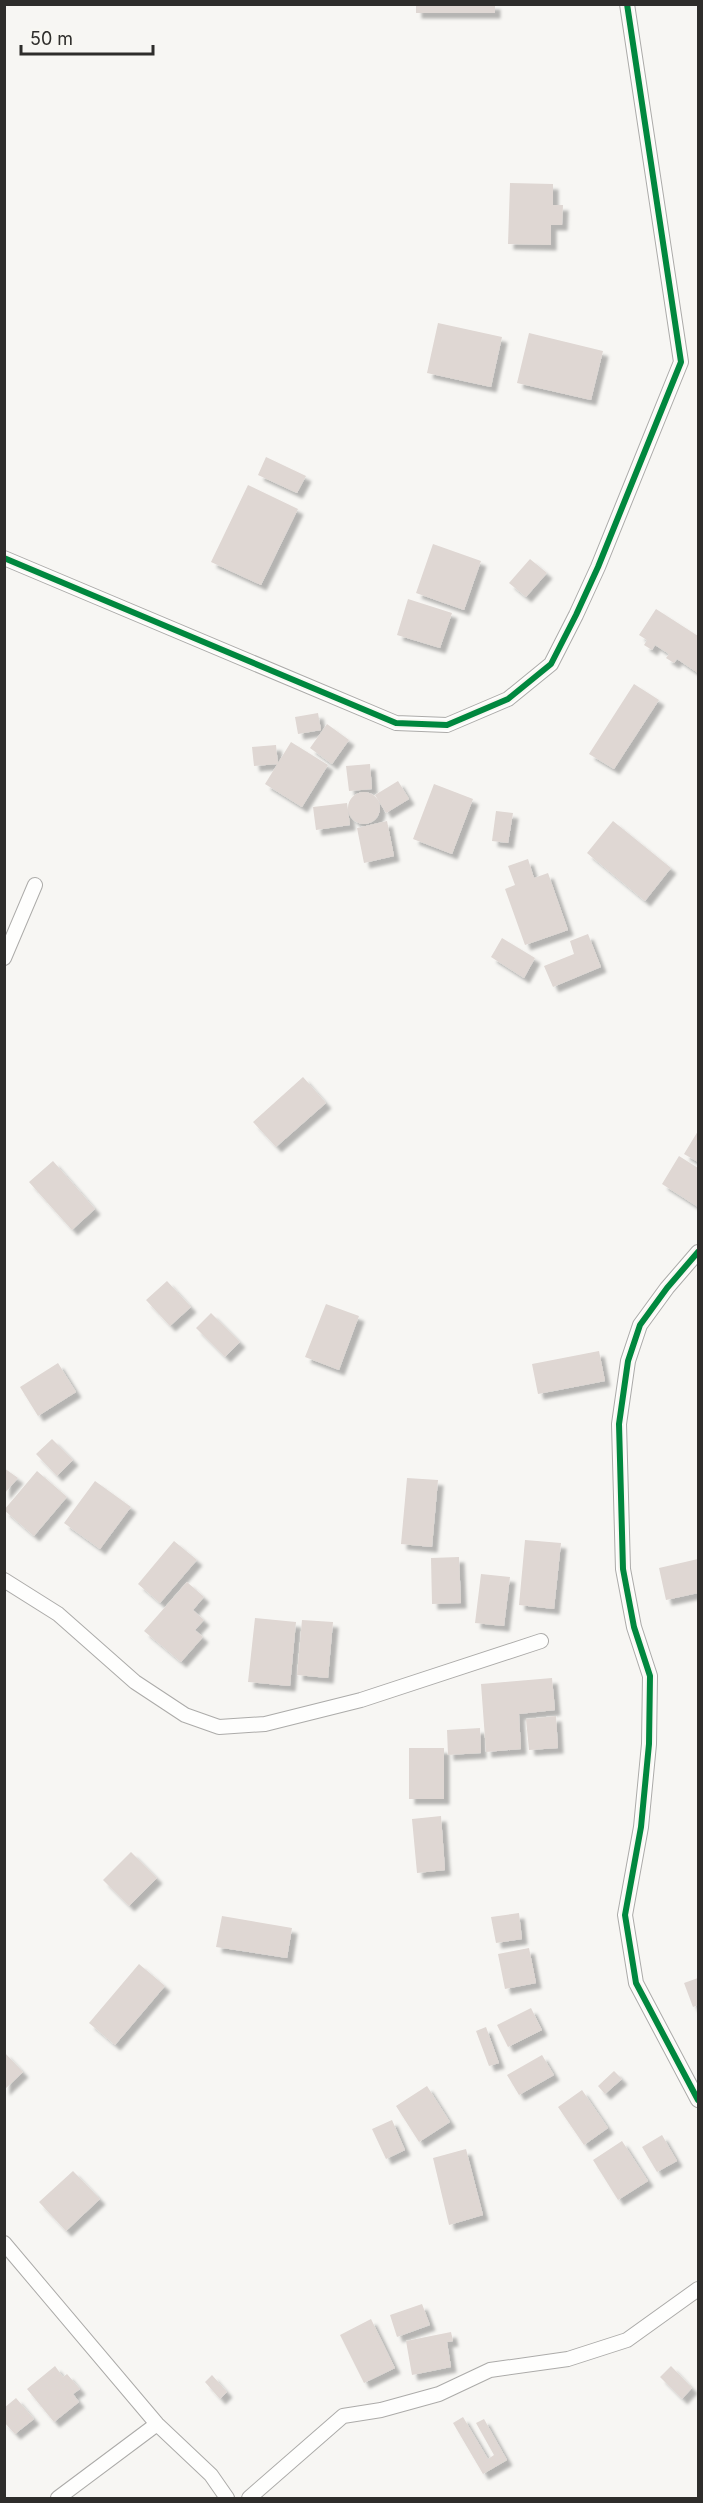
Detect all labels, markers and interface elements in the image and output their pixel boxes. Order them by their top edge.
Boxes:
scale bar [21,18,153,56]
text: 50 m [30,28,73,49]

